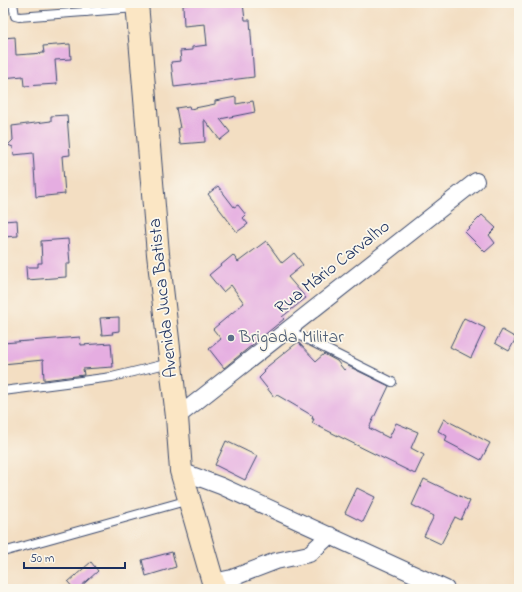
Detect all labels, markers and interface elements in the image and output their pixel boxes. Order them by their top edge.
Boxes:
street label: Rua Mário Carvalho [270,215,396,321]
street label: Avenida Juca Batista [143,217,185,379]
place label: Brigada Militar [238,325,344,352]
marker: Brigada Militar [226,333,236,343]
scale bar [24,544,125,570]
text: 50 m [30,550,54,568]

